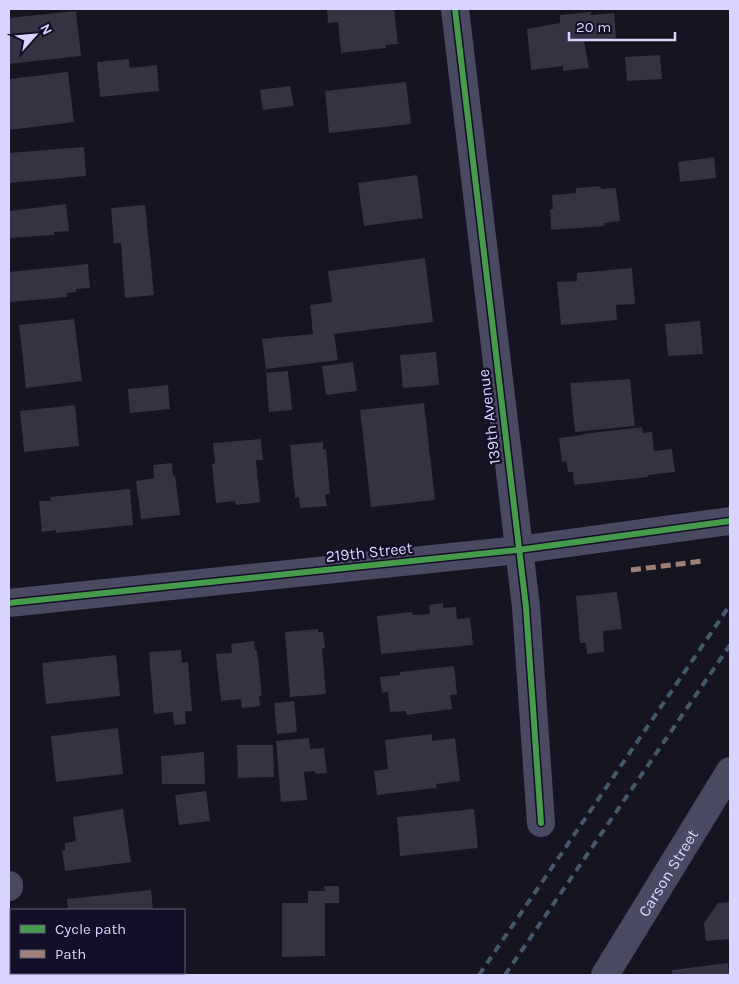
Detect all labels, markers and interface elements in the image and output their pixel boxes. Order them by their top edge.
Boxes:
north arrow [10,10,60,60]
scale bar [569,10,675,42]
text: 20 m [576,18,611,36]
text: N [36,21,56,38]
street label: 139th Avenue [474,368,504,466]
street label: 219th Street [325,538,413,566]
street label: Carson Street [634,825,702,920]
legend [10,909,185,974]
text: Cycle path [55,920,126,938]
text: Path [55,945,86,963]

